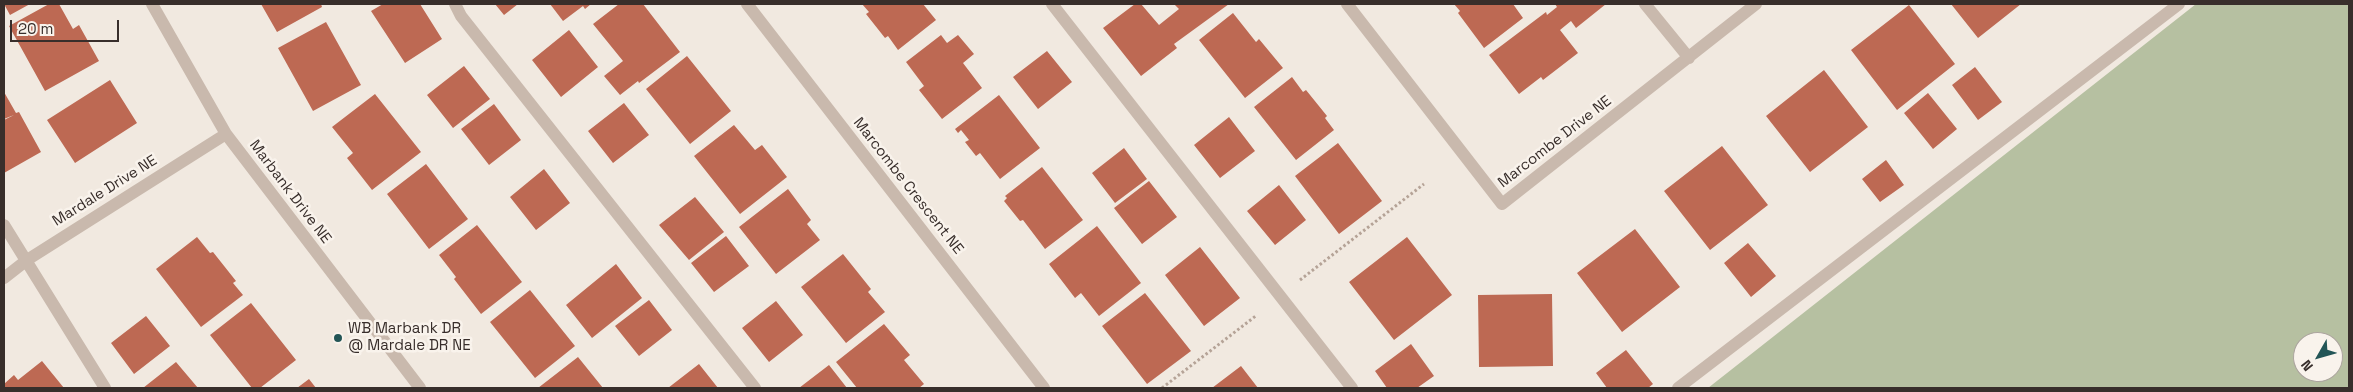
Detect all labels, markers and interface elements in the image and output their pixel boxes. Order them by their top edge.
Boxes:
scale bar [12,10,121,42]
text: 20 m [18,19,53,38]
street label: Marcombe Drive NE [1495,92,1615,192]
street label: Marcombe Crescent NE [849,114,967,258]
street label: Marbank Drive NE [245,137,335,247]
street label: Mardale Drive NE [49,152,161,230]
place label: WB Marbank DR @ Mardale DR NE [348,320,471,355]
marker: WB Marbank DR @ Mardale DR NE [332,332,344,344]
north arrow [2293,332,2343,382]
text: N [2297,356,2317,375]

